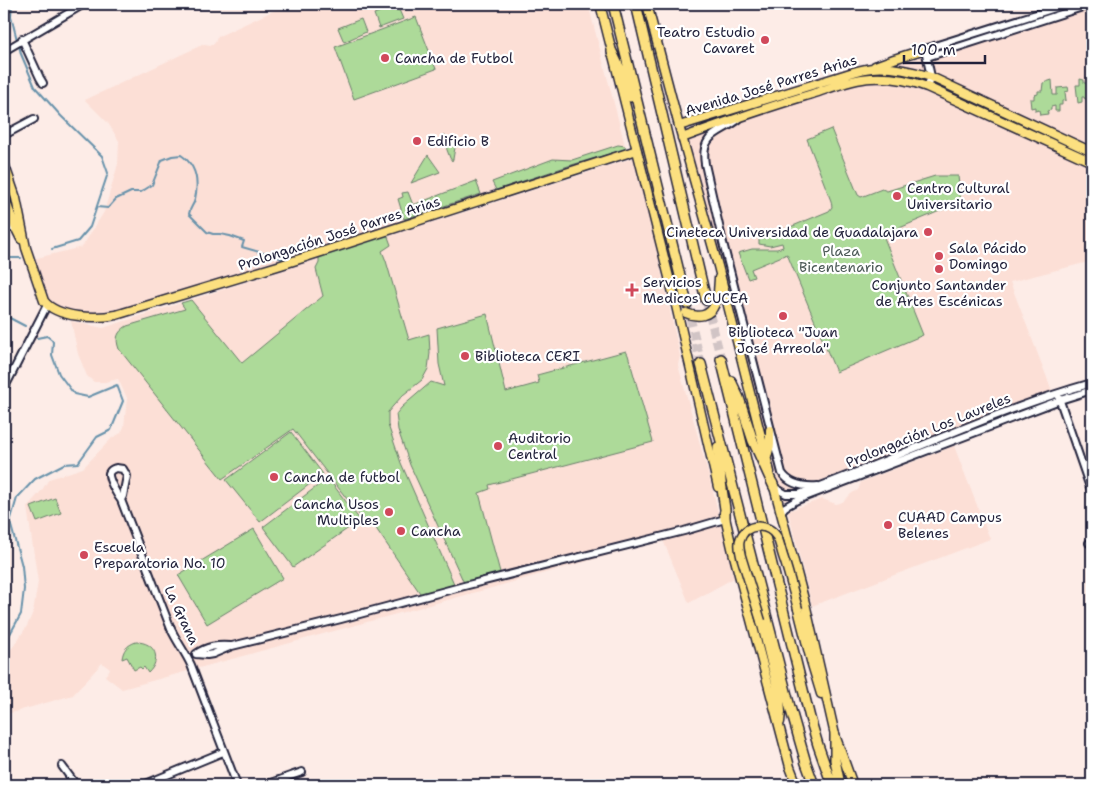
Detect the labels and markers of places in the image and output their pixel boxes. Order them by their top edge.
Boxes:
place label: Teatro Estudio Cavaret [657,23,755,57]
marker: Teatro Estudio Cavaret [759,34,771,46]
place label: Cancha de Futbol [395,49,514,67]
marker: Cancha de Futbol [379,52,391,64]
place label: Edificio B [427,132,489,150]
marker: Edificio B [411,135,423,147]
place label: Centro Cultural Universitario [907,179,1010,213]
marker: Centro Cultural Universitario [891,190,903,202]
place label: Cineteca Universidad de Guadalajara [666,223,918,241]
marker: Cineteca Universidad de Guadalajara [922,226,934,238]
place label: Sala Pácido Domingo [949,239,1027,273]
marker: Sala Pácido Domingo [933,250,945,262]
marker: Conjunto Santander de Artes Escénicas [933,263,945,275]
place label: Servicios Medicos CUCEA [643,273,748,307]
place label: Conjunto Santander de Artes Escénicas [871,276,1007,310]
marker: Servicios Medicos CUCEA [625,283,639,297]
marker: Biblioteca "Juan José Arreola" [777,310,789,322]
place label: Biblioteca "Juan José Arreola" [728,323,838,357]
place label: Biblioteca CERI [475,347,580,365]
marker: Biblioteca CERI [459,350,471,362]
place label: Auditorio Central [508,429,571,463]
marker: Auditorio Central [492,440,504,452]
place label: Cancha de futbol [284,468,400,486]
marker: Cancha de futbol [268,471,280,483]
place label: Cancha Usos Multiples [293,495,379,529]
marker: Cancha Usos Multiples [383,506,395,518]
place label: CUAAD Campus Belenes [898,508,1002,542]
marker: CUAAD Campus Belenes [882,519,894,531]
place label: Cancha [411,522,461,540]
marker: Cancha [395,525,407,537]
place label: Escuela Preparatoria No. 10 [94,538,226,572]
marker: Escuela Preparatoria No. 10 [78,549,90,561]

